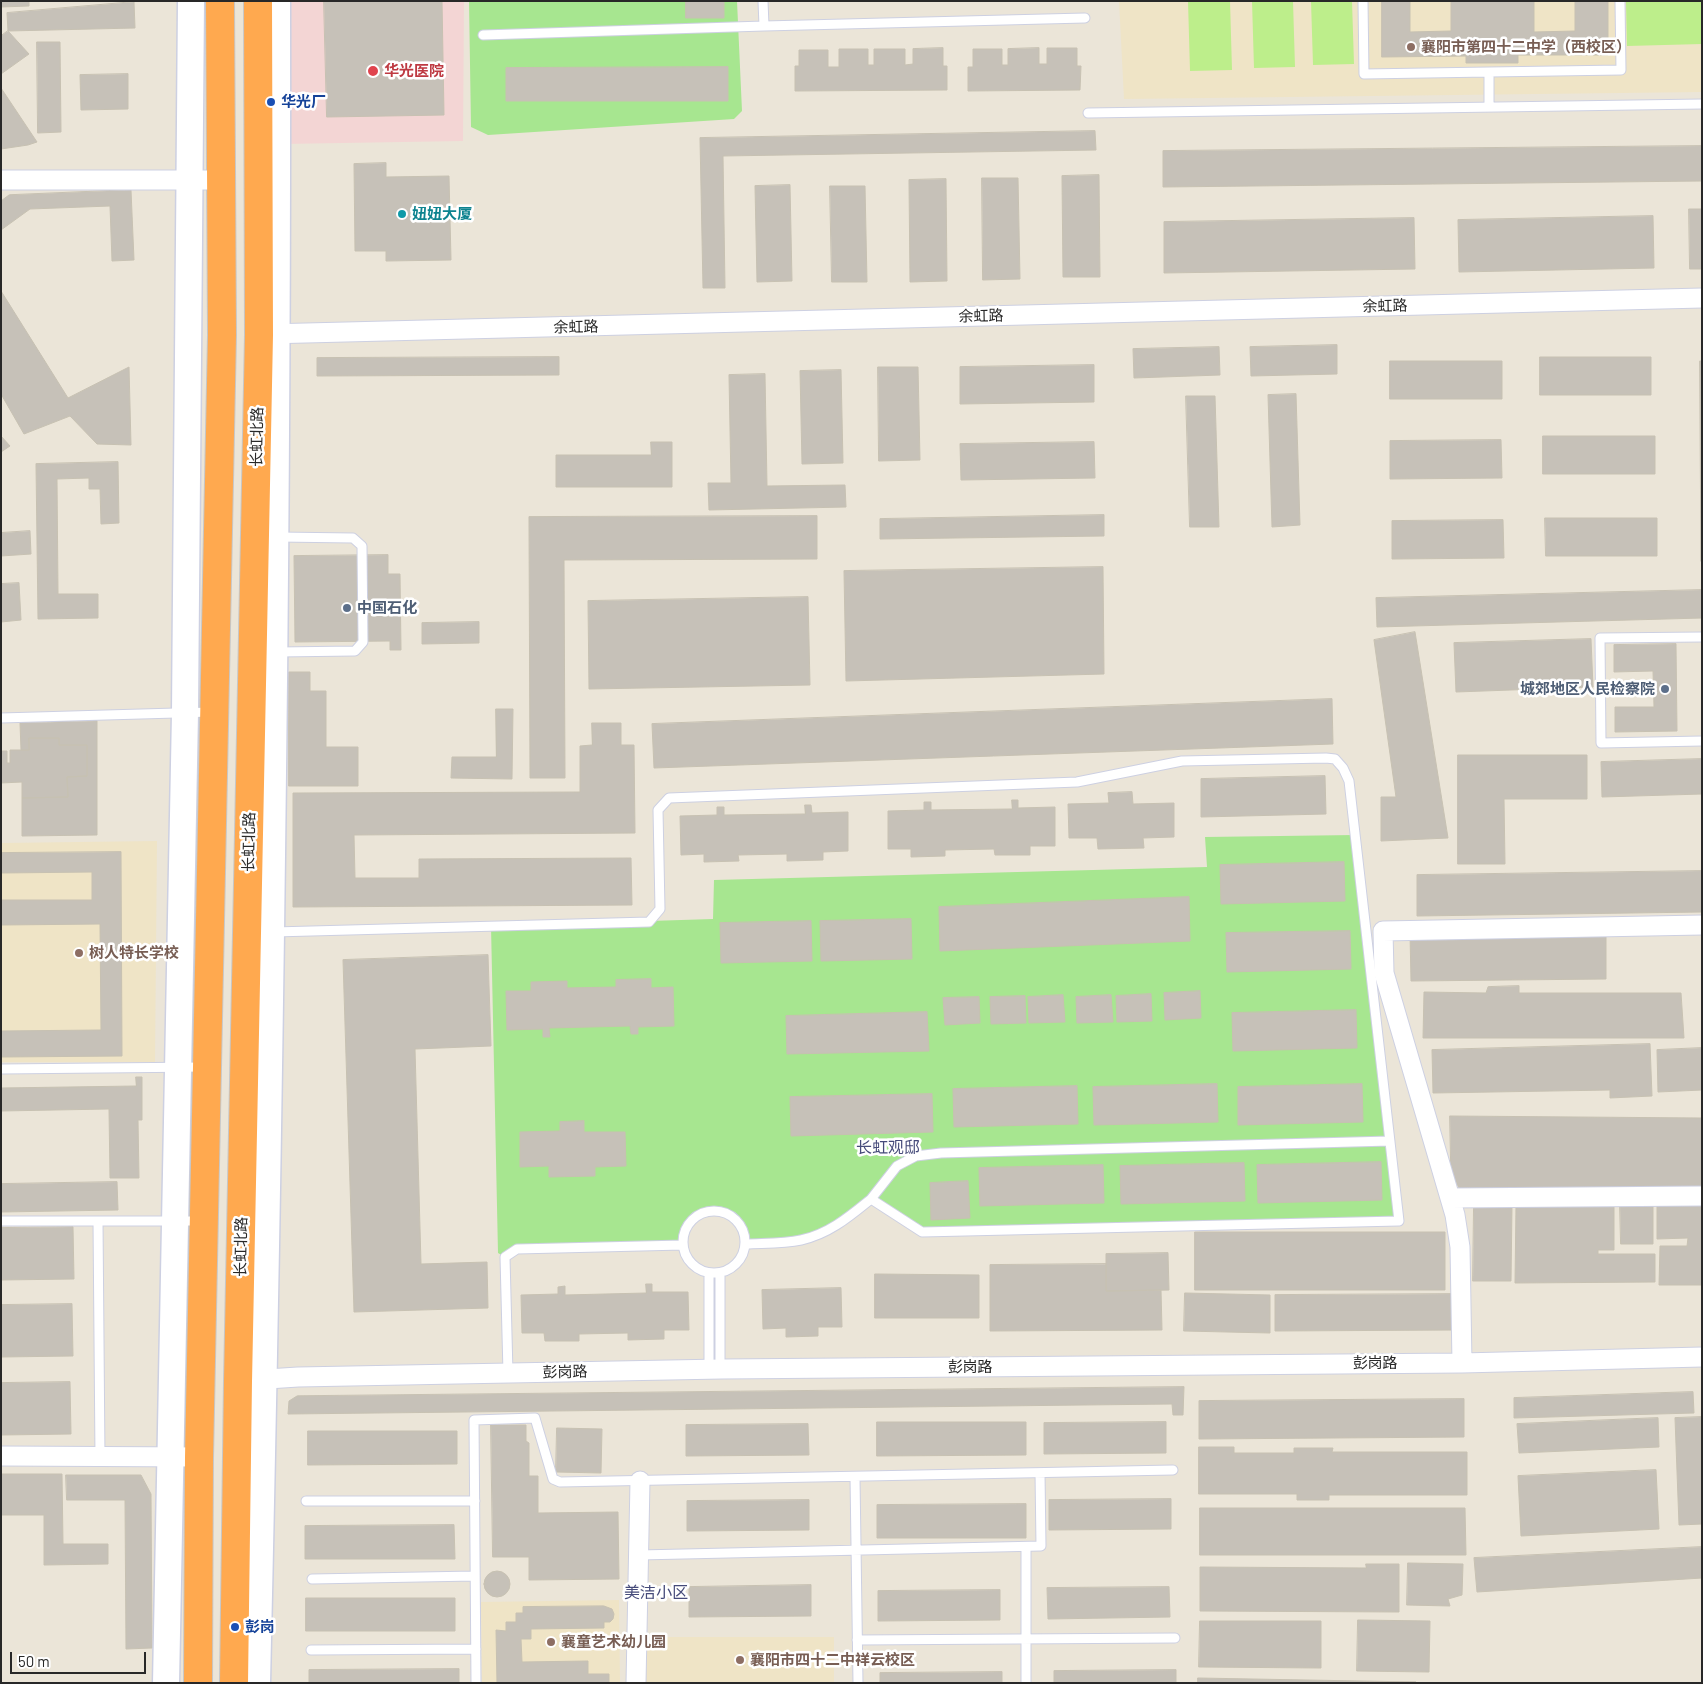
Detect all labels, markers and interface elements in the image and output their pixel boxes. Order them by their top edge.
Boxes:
place label: 襄阳市第四十二中学（西校区） [1421,38,1631,56]
marker: 襄阳市第四十二中学（西校区） [1405,41,1417,53]
place label: 华光医院 [384,62,444,80]
marker: 华光医院 [366,64,380,78]
place label: 华光厂 [281,93,326,111]
marker: 华光厂 [265,96,277,108]
place label: 妞妞大厦 [412,205,472,223]
marker: 妞妞大厦 [396,208,408,220]
street label: 余虹路 [1362,297,1408,315]
street label: 余虹路 [958,307,1004,325]
street label: 余虹路 [553,318,599,336]
street label: 长虹北路 [247,407,267,467]
place label: 中国石化 [357,599,417,617]
marker: 中国石化 [341,602,353,614]
place label: 城郊地区人民检察院 [1520,680,1655,698]
marker: 城郊地区人民检察院 [1659,683,1671,695]
street label: 长虹北路 [239,812,259,872]
place label: 树人特长学校 [89,944,179,962]
marker: 树人特长学校 [73,947,85,959]
district label: 长虹观邸 [856,1138,920,1158]
street label: 长虹北路 [231,1217,251,1277]
street label: 彭岗路 [1353,1354,1397,1372]
street label: 彭岗路 [948,1358,992,1376]
street label: 彭岗路 [542,1363,588,1381]
district label: 美洁小区 [624,1583,688,1603]
place label: 彭岗 [245,1618,275,1636]
marker: 彭岗 [229,1621,241,1633]
place label: 襄童艺术幼儿园 [561,1633,666,1651]
marker: 襄童艺术幼儿园 [545,1636,557,1648]
scale bar [12,1642,149,1674]
place label: 襄阳市四十二中祥云校区 [750,1651,915,1669]
text: 50 m [18,1652,50,1670]
marker: 襄阳市四十二中祥云校区 [734,1654,746,1666]

